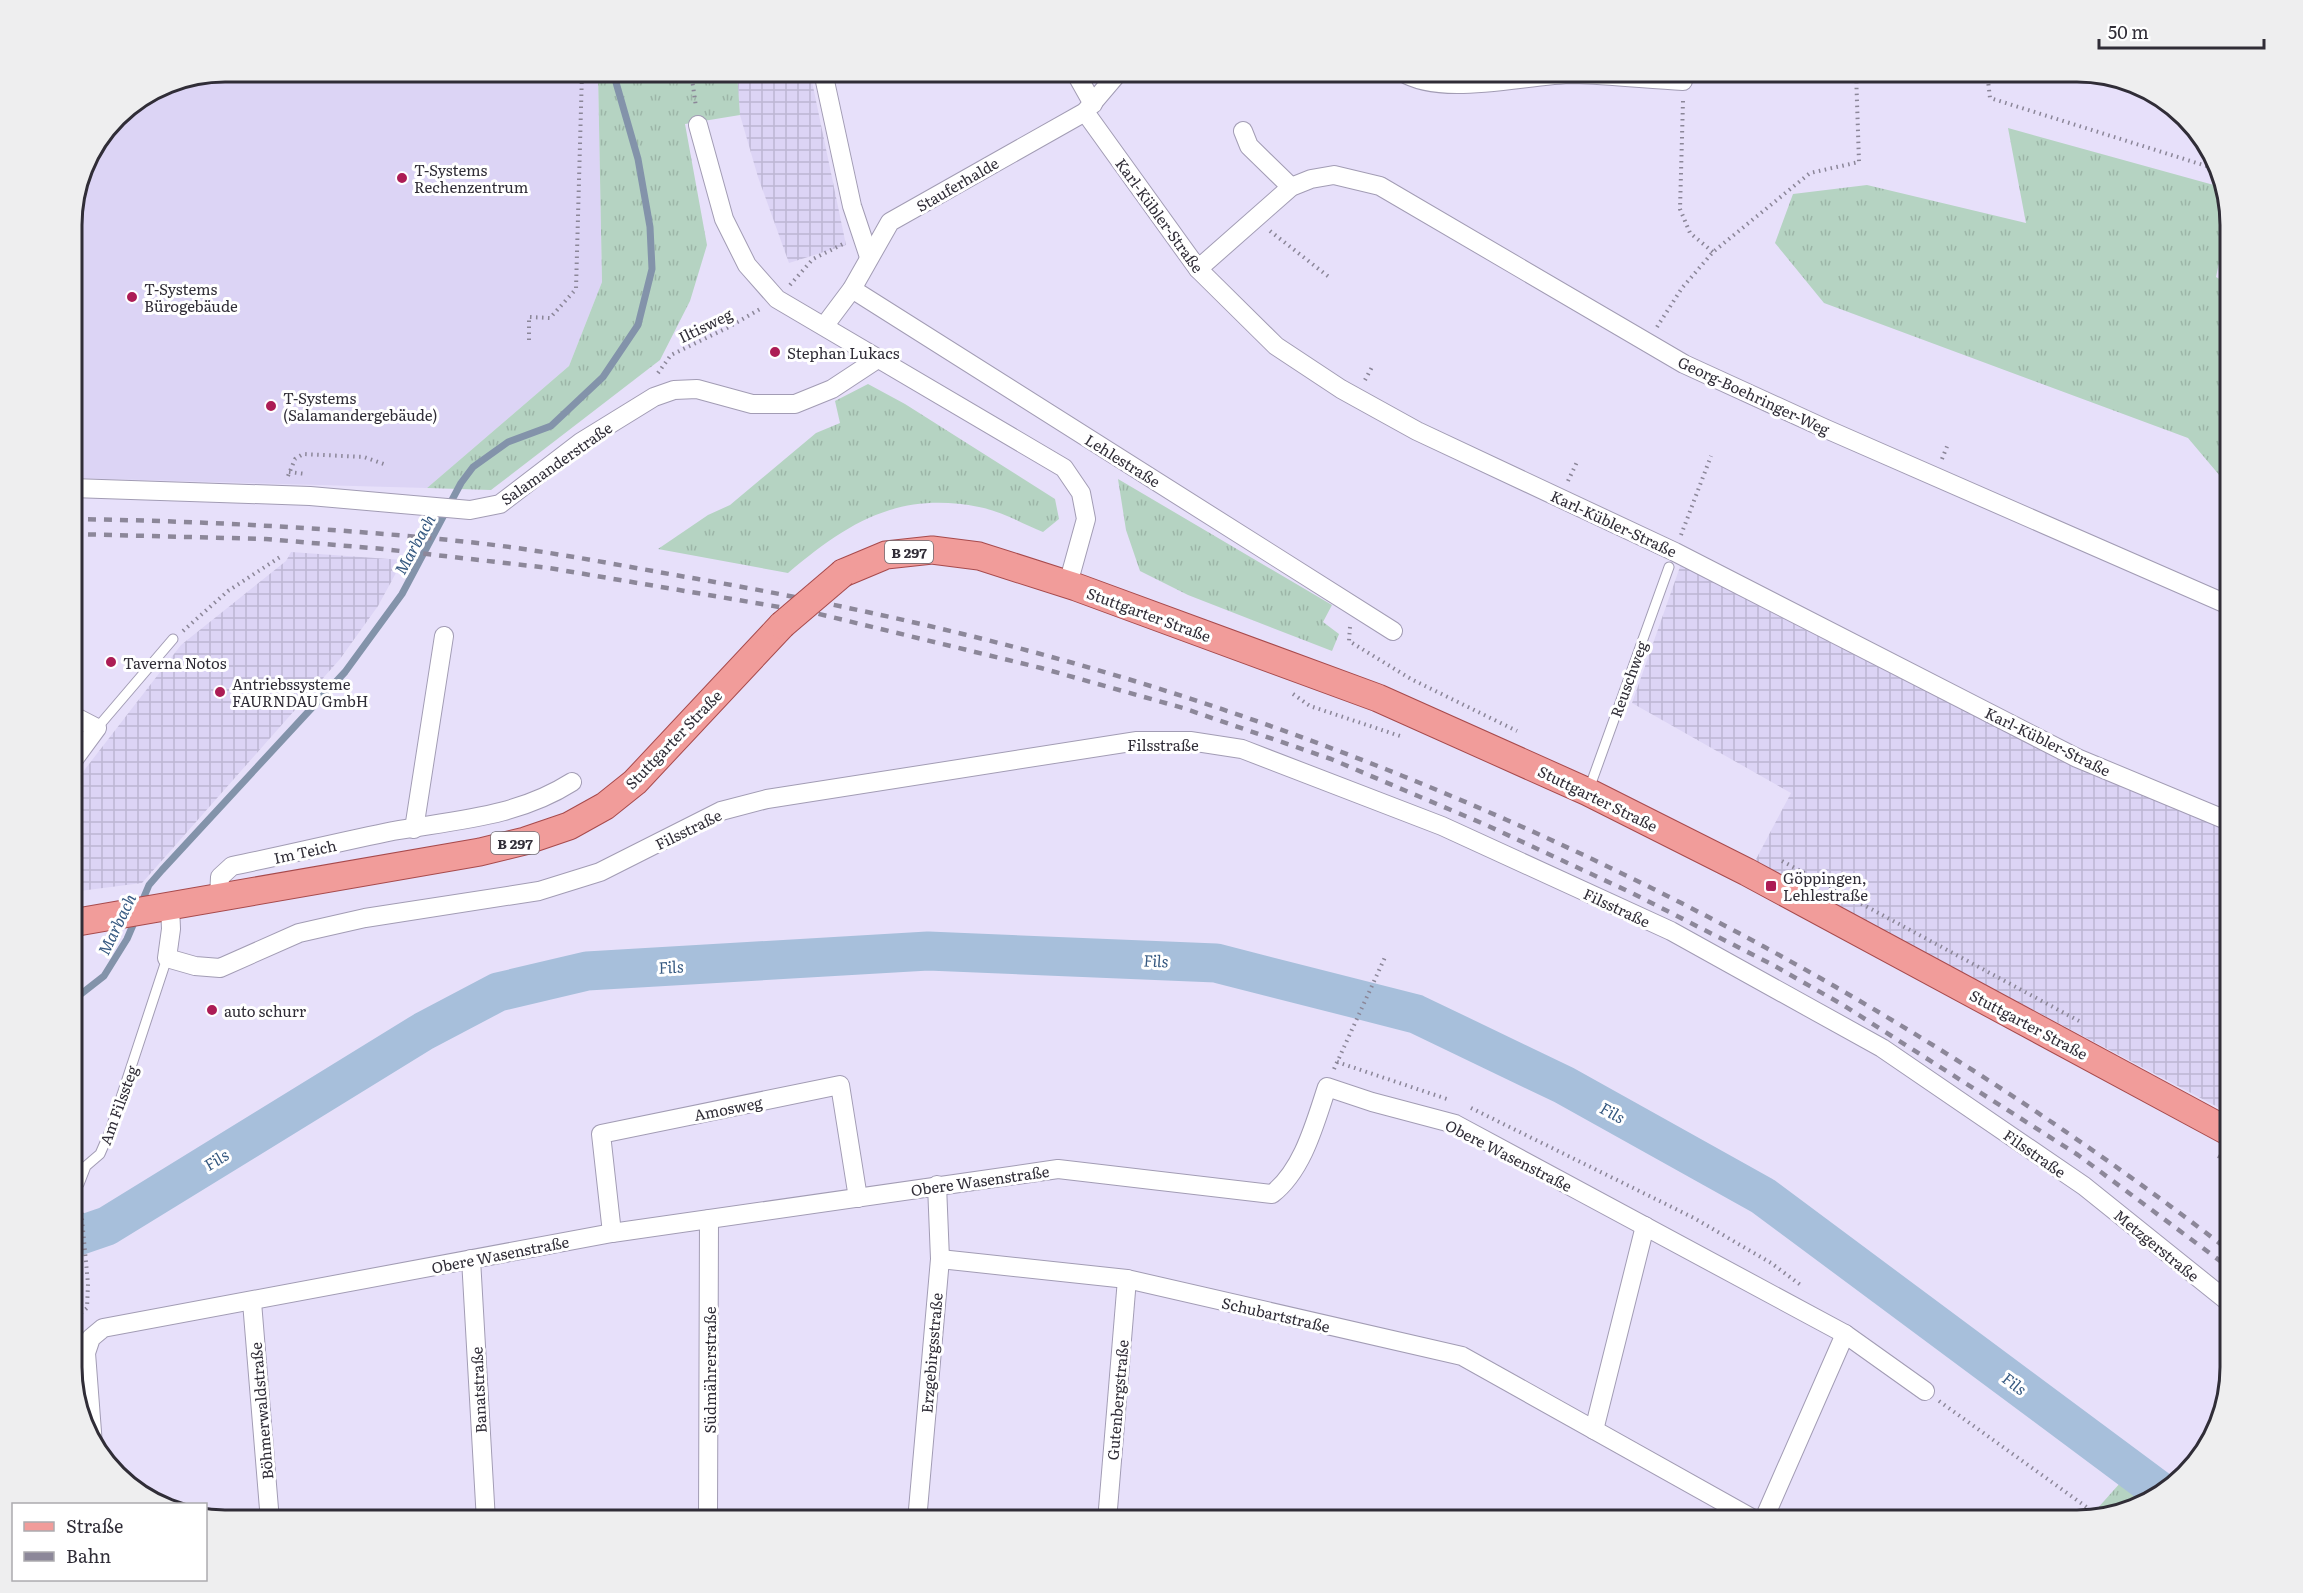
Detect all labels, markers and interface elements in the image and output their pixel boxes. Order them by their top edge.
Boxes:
scale bar [2099,12,2264,50]
text: 50 m [2108,18,2149,45]
street label: Stauferhalde [912,151,1003,217]
street label: Karl-Kübler-Straße [1110,153,1210,277]
place label: T-Systems Rechenzentrum [414,158,529,198]
marker: T-Systems Rechenzentrum [395,171,409,185]
place label: T-Systems Bürogebäude [144,277,238,317]
marker: T-Systems Bürogebäude [125,290,139,304]
street label: Iltisweg [674,302,737,348]
place label: Stephan Lukacs [787,341,900,364]
marker: Stephan Lukacs [768,345,782,359]
street label: Georg-Boehringer-Weg [1674,350,1834,441]
place label: T-Systems (Salamandergebäude) [283,386,437,426]
marker: T-Systems (Salamandergebäude) [264,399,278,413]
street label: Salamanderstraße [496,416,617,510]
street label: Lehlestraße [1081,428,1165,492]
street label: Karl-Kübler-Straße [1547,484,1681,562]
water label: Marbach [388,509,441,578]
road number: B 297 [885,541,933,563]
street label: Stuttgarter Straße [1084,581,1214,647]
street label: Reuschweg [1604,637,1653,721]
place label: Taverna Notos [123,651,227,674]
marker: Taverna Notos [104,655,118,669]
place label: Antriebssysteme FAURNDAU GmbH [232,672,368,712]
street label: Stuttgarter Straße [619,684,727,794]
marker: Antriebssysteme FAURNDAU GmbH [213,685,227,699]
street label: Karl-Kübler-Straße [1981,701,2115,781]
street label: Filsstraße [1127,733,1199,756]
street label: Stuttgarter Straße [1534,759,1662,837]
street label: Filsstraße [651,803,725,855]
road number: B 297 [491,832,539,854]
street label: Im Teich [271,833,339,869]
place label: Göppingen, Lehlestraße [1783,866,1868,906]
marker: Göppingen, Lehlestraße [1764,879,1778,893]
street label: Filsstraße [1580,881,1654,933]
water label: Marbach [91,889,141,959]
water label: Fils [1143,948,1169,972]
water label: Fils [658,953,684,979]
street label: Stuttgarter Straße [1966,983,2092,1065]
place label: auto schurr [224,999,306,1022]
marker: auto schurr [205,1003,219,1017]
street label: Am Filssteg [93,1061,143,1148]
street label: Amosweg [692,1090,765,1126]
water label: Fils [1596,1095,1630,1129]
street label: Obere Wasenstraße [1442,1113,1577,1197]
street label: Filsstraße [1999,1123,2071,1183]
water label: Fils [199,1142,233,1176]
street label: Obere Wasenstraße [909,1159,1051,1201]
street label: Metzgerstraße [2109,1203,2205,1287]
street label: Obere Wasenstraße [429,1229,571,1279]
street label: Schubartstraße [1220,1290,1333,1338]
street label: Erzgebirgsstraße [914,1292,948,1414]
street label: Südmährerstraße [698,1306,721,1434]
street label: Gutenbergstraße [1100,1339,1134,1461]
street label: Böhmerwaldstraße [244,1341,278,1481]
street label: Banatstraße [464,1346,492,1434]
water label: Fils [1998,1366,2032,1400]
legend [12,1503,207,1581]
text: Straße [66,1512,123,1539]
text: Bahn [66,1542,111,1569]

